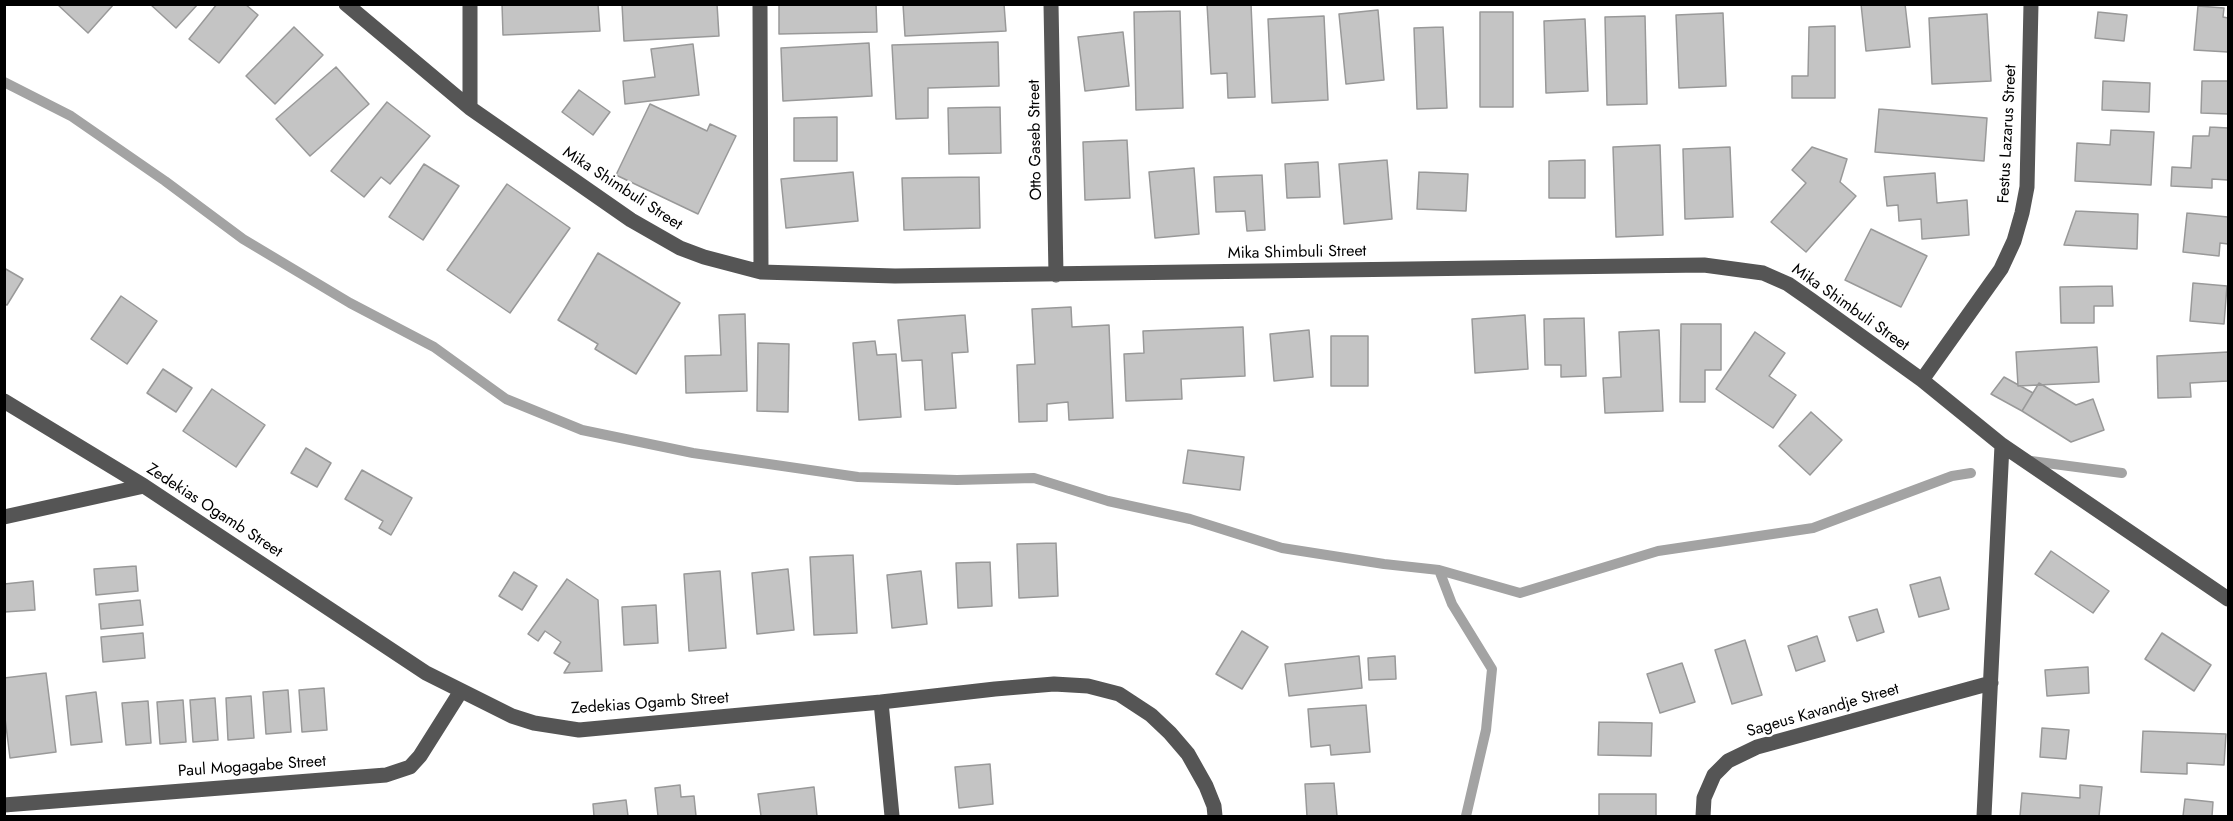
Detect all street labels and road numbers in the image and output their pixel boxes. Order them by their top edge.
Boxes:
street label: Festus Lazarus Street [1995,64,2021,204]
street label: Otto Gaseb Street [1025,79,1047,201]
street label: Mika Shimbuli Street [559,143,685,235]
street label: Mika Shimbuli Street [1227,242,1367,264]
street label: Mika Shimbuli Street [1788,260,1912,356]
street label: Zedekias Ogamb Street [143,460,285,562]
street label: Sageus Kavandje Street [1745,680,1901,742]
street label: Zedekias Ogamb Street [571,689,729,719]
street label: Paul Mogagabe Street [177,752,327,782]

